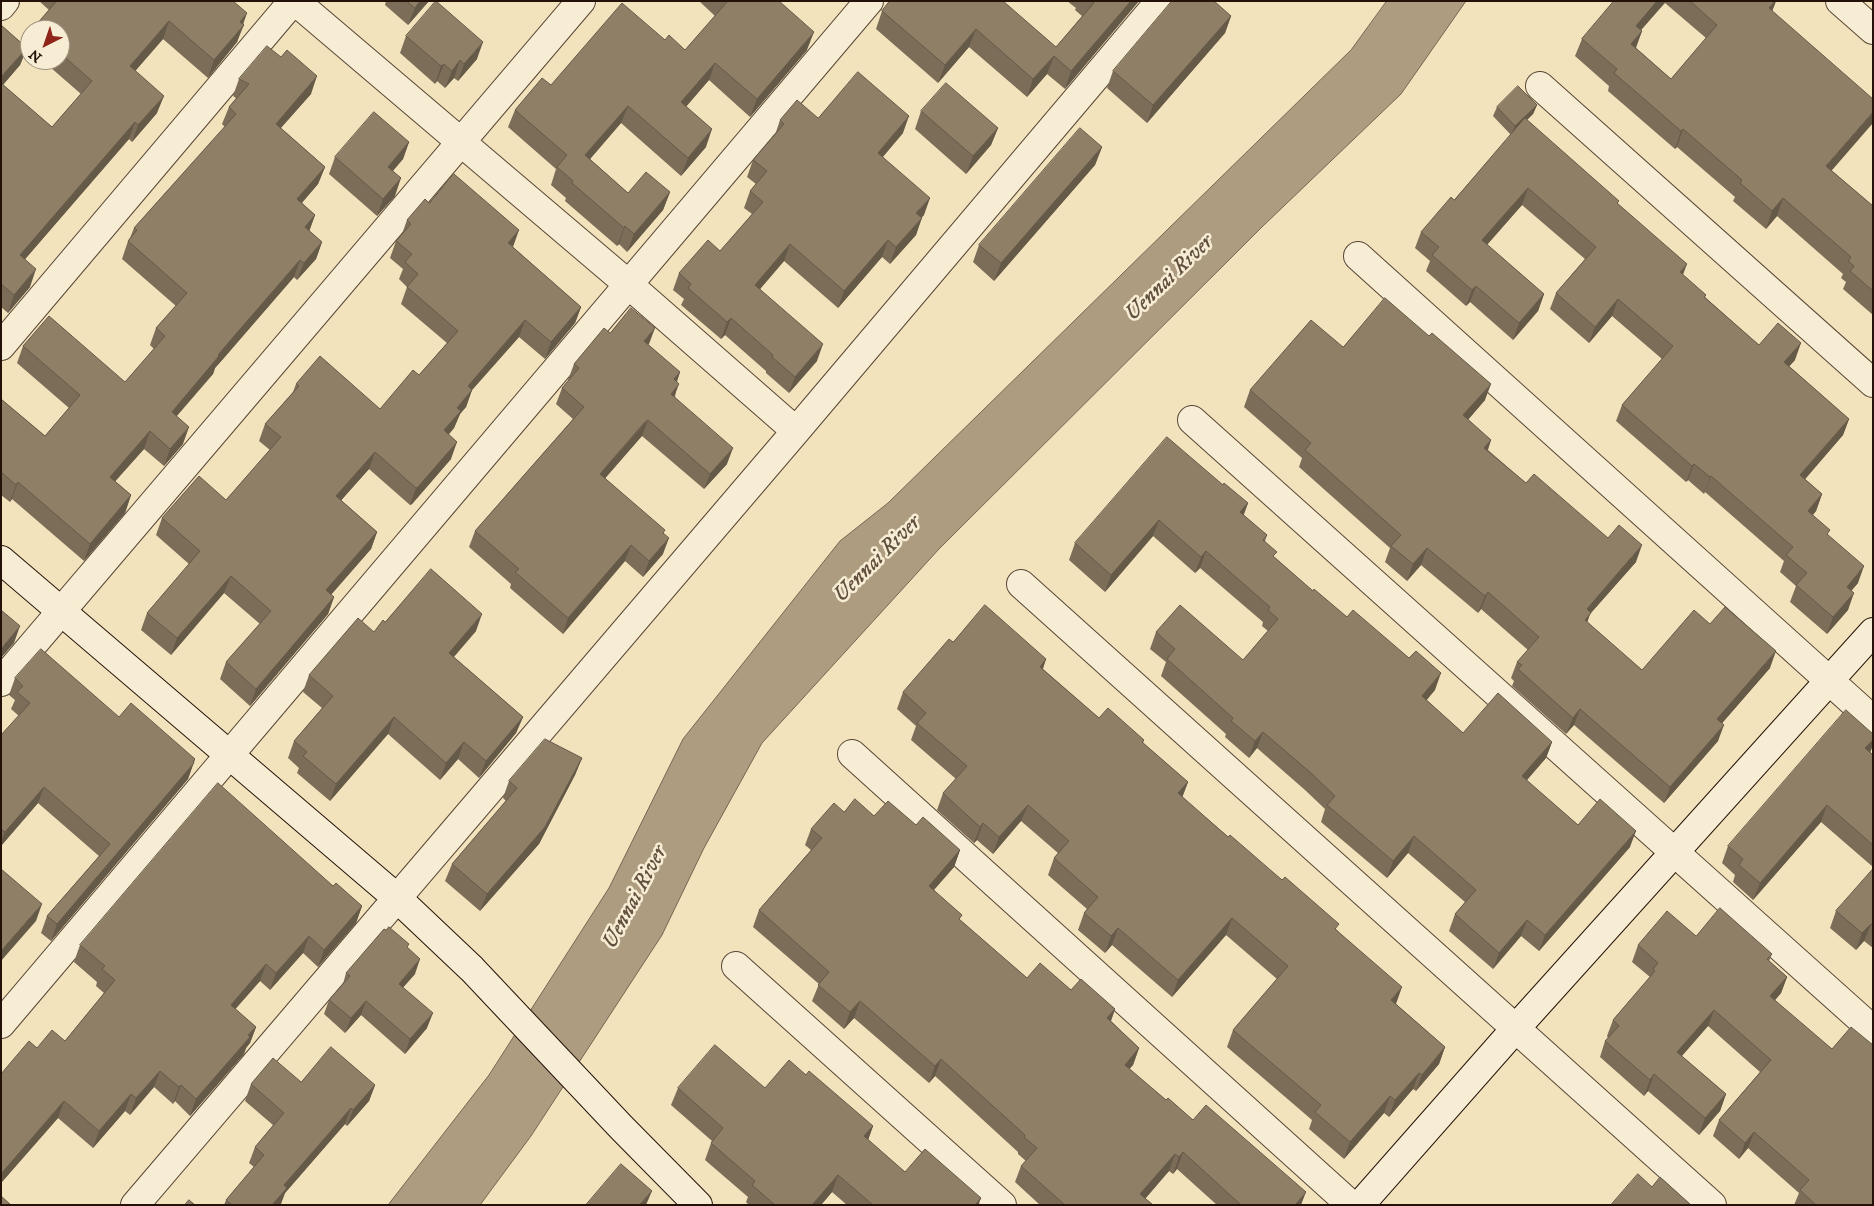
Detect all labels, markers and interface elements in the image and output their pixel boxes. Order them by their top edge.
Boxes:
north arrow [20,20,70,70]
text: N [26,45,46,66]
water label: Uennai River [1120,230,1220,328]
water label: Uennai River [829,511,927,609]
water label: Uennai River [598,842,674,954]

